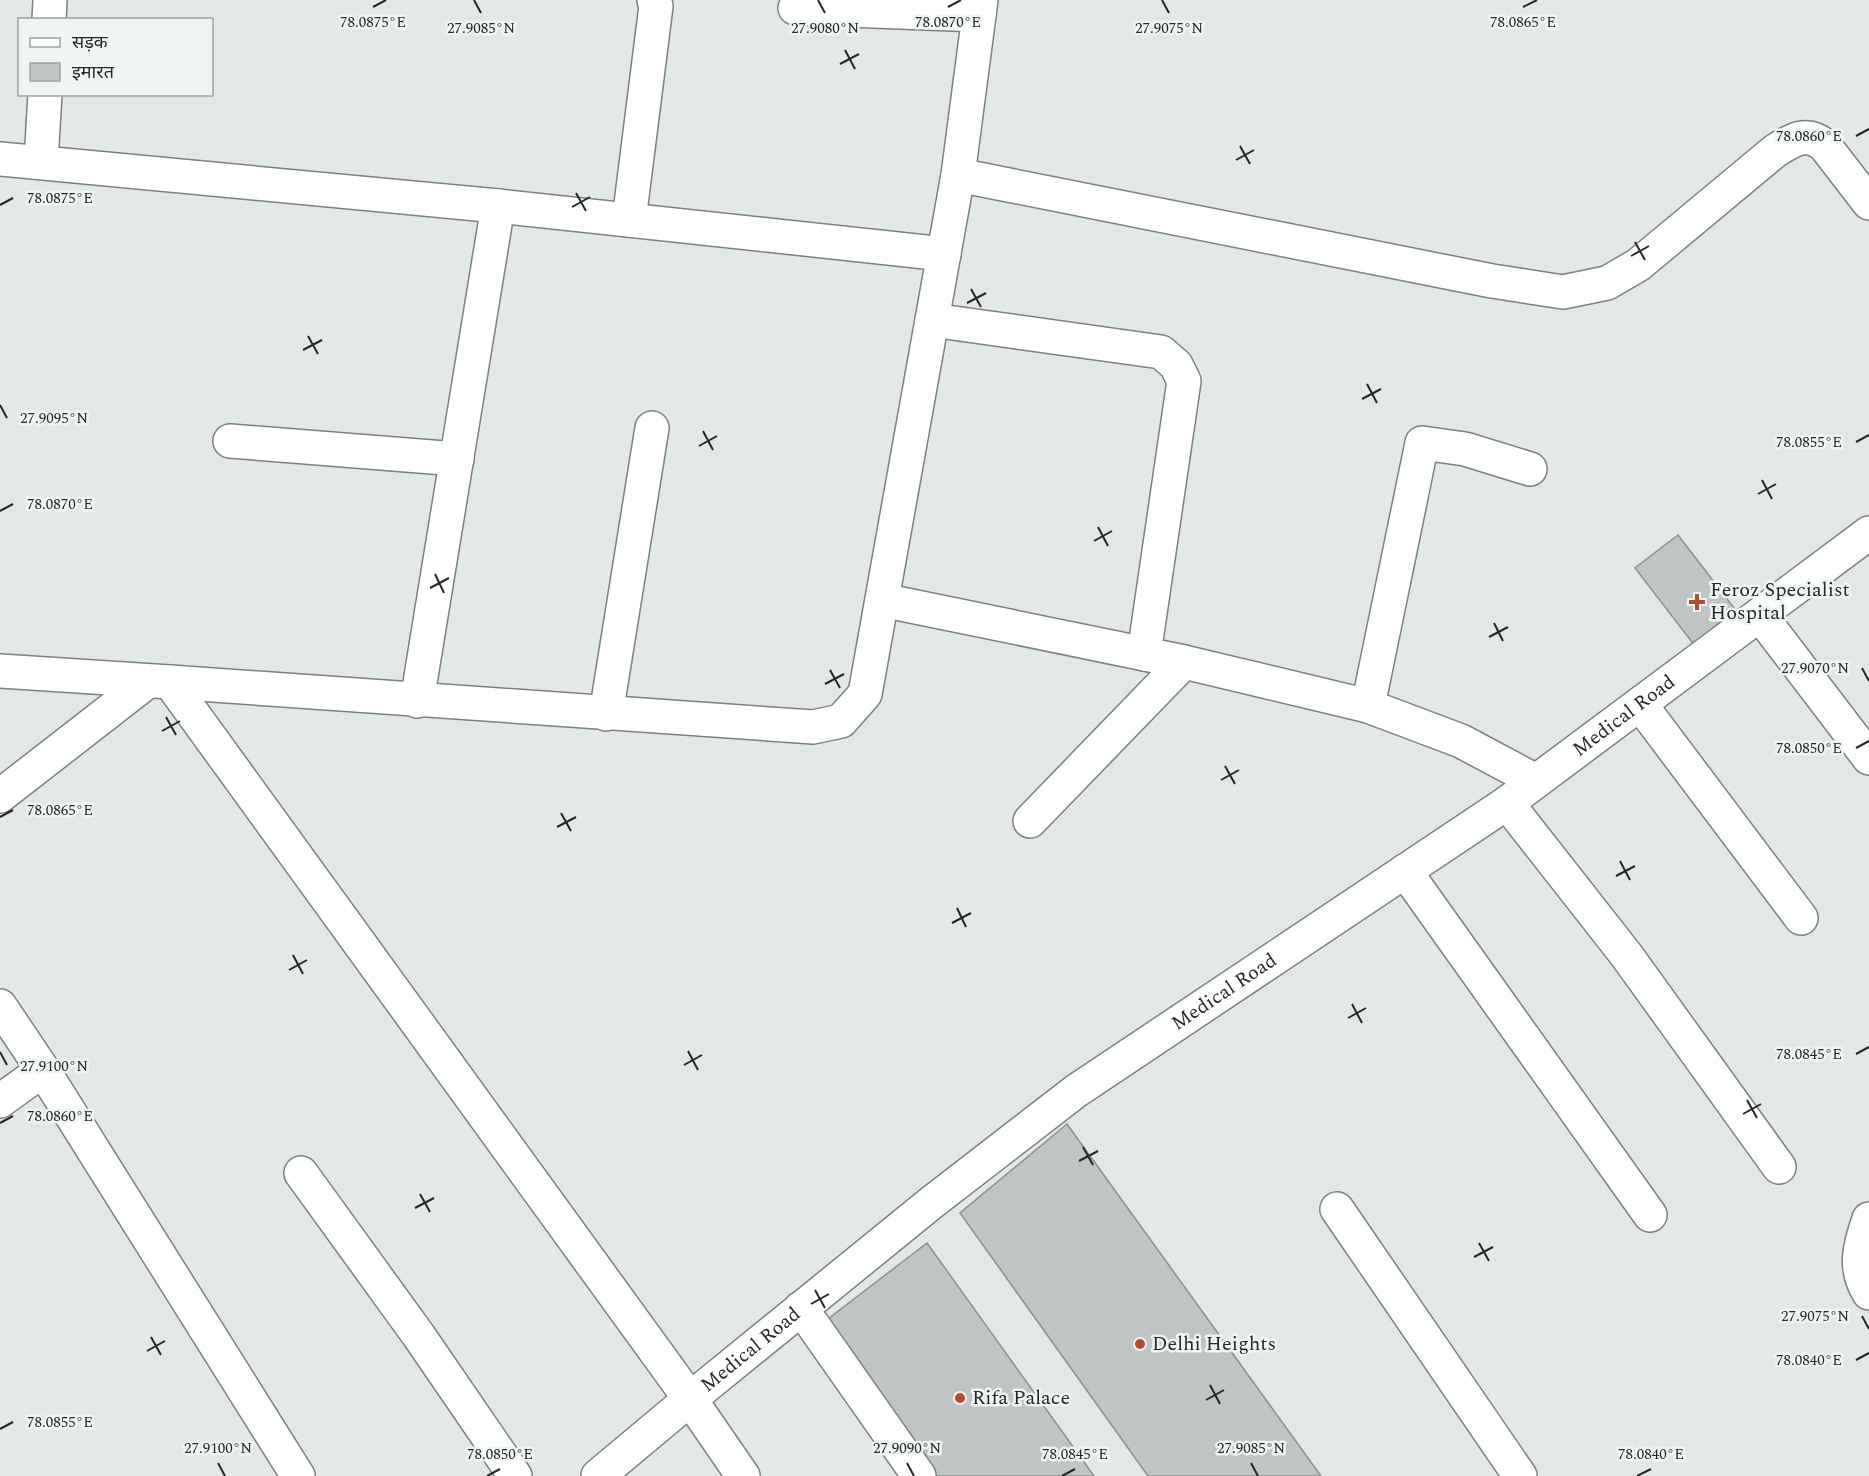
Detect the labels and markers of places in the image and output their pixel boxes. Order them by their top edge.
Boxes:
place label: Feroz Specialist Hospital [1710,575,1849,628]
marker: Feroz Specialist Hospital [1688,593,1706,611]
place label: Delhi Heights [1152,1329,1276,1359]
marker: Delhi Heights [1133,1337,1147,1351]
place label: Rifa Palace [972,1383,1070,1413]
marker: Rifa Palace [953,1391,967,1405]

